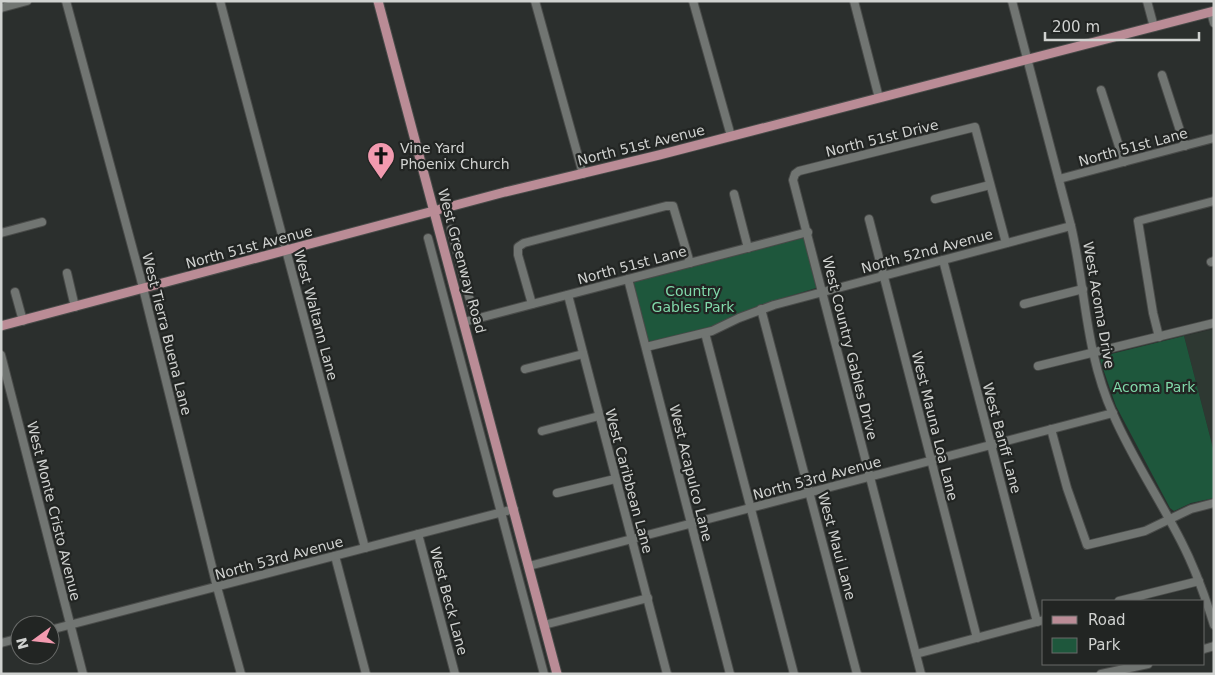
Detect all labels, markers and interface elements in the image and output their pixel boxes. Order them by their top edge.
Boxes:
scale bar [1045,10,1199,42]
text: 200 m [1052,18,1100,36]
street label: North 51st Drive [824,116,940,160]
street label: North 51st Avenue [576,121,706,169]
street label: North 51st Lane [1077,125,1189,169]
place label: Vine Yard Phoenix Church [400,140,510,172]
church icon: Vine Yard Phoenix Church [366,141,396,180]
street label: West Greenway Road [435,187,489,335]
street label: North 51st Avenue [184,222,314,272]
street label: North 52nd Avenue [859,226,995,276]
street label: West Acoma Drive [1080,240,1118,370]
street label: North 51st Lane [576,243,688,287]
street label: West Waltann Lane [291,248,341,382]
street label: West Tierra Buena Lane [139,251,195,417]
street label: West Country Gables Drive [819,254,881,442]
park label: Country Gables Park [652,283,735,315]
street label: West Mauna Loa Lane [909,350,961,502]
park label: Acoma Park [1113,379,1196,395]
street label: West Banff Lane [980,381,1024,495]
street label: West Acapulco Lane [666,403,716,543]
street label: West Caribbean Lane [602,407,656,555]
street label: West Monte Cristo Avenue [24,420,84,602]
street label: North 53rd Avenue [751,453,883,503]
street label: West Maui Lane [815,491,859,601]
street label: North 53rd Avenue [213,533,345,583]
street label: West Beck Lane [427,545,471,657]
legend [1042,600,1205,665]
text: Road [1088,611,1126,629]
north arrow [10,615,60,665]
text: N [13,636,32,651]
text: Park [1088,636,1121,654]

